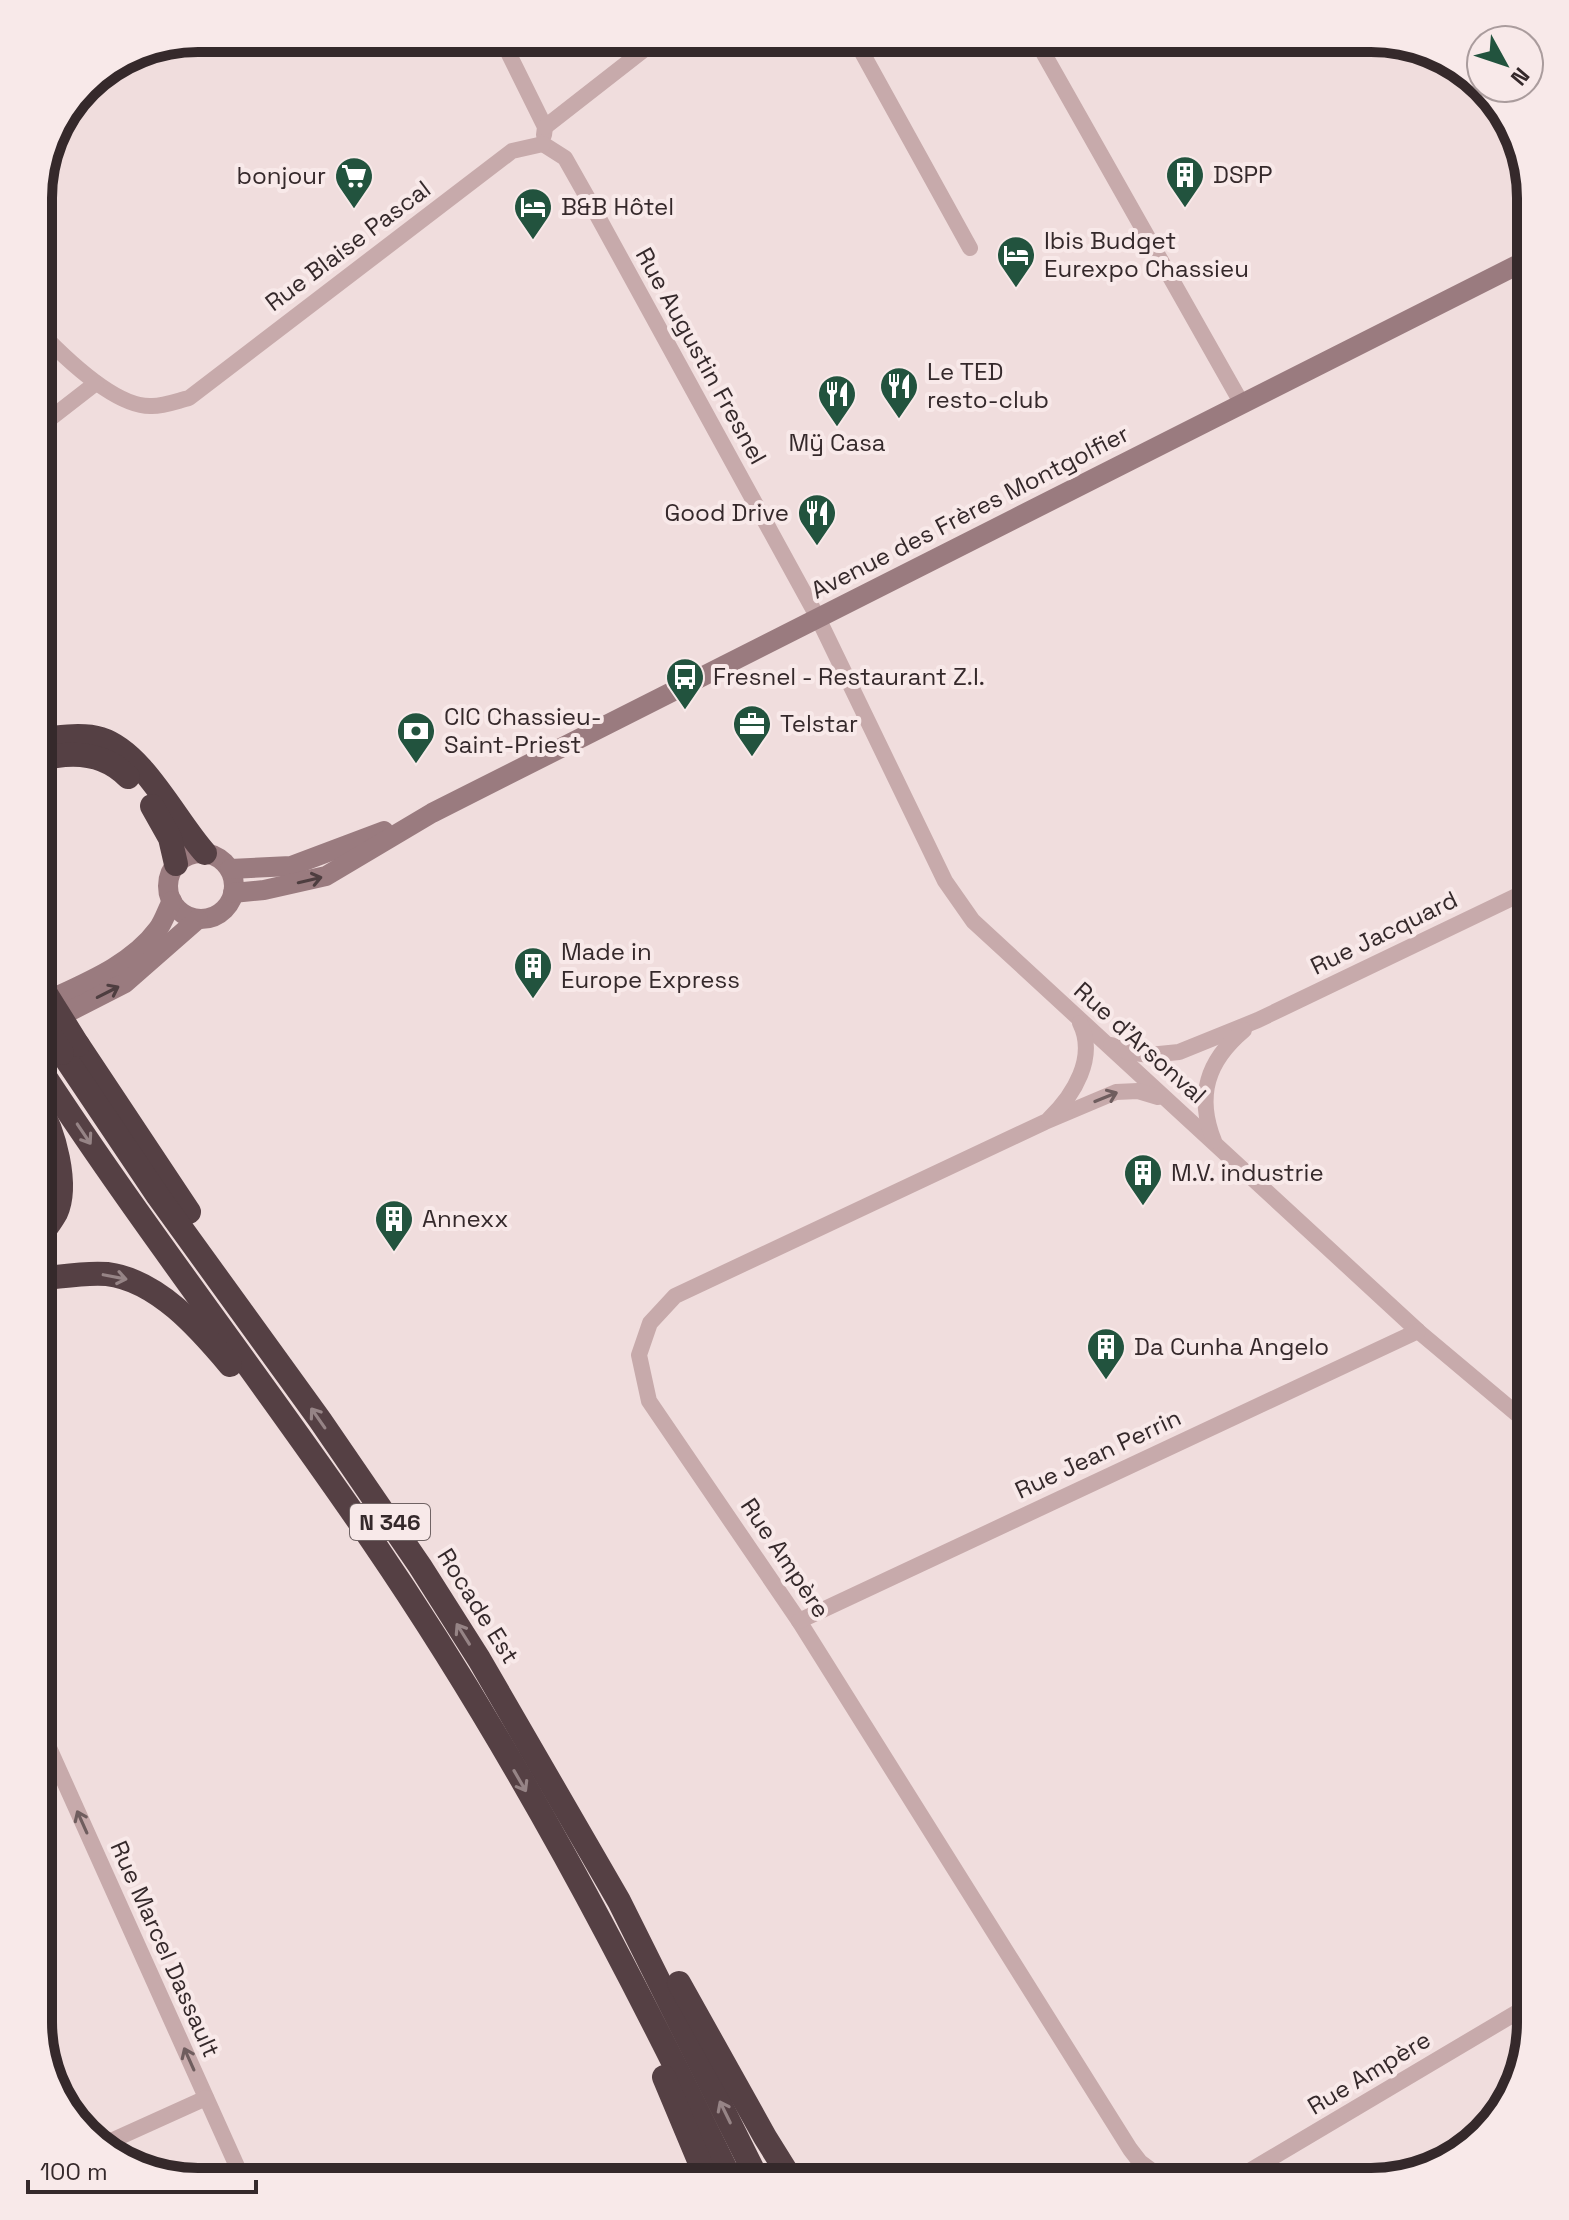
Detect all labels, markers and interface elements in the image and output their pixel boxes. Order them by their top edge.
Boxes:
north arrow [1465,24,1545,104]
text: N [1505,62,1536,92]
building icon: DSPP [1164,154,1206,209]
supermarket icon: bonjour [333,155,375,210]
place label: DSPP [1213,159,1272,190]
place label: bonjour [237,160,326,191]
street label: Rue Blaise Pascal [259,173,437,318]
hotel icon: B&B Hôtel [512,186,554,241]
place label: B&B Hôtel [561,191,674,222]
place label: Ibis Budget Eurexpo Chassieu [1044,225,1249,284]
hotel icon: Ibis Budget Eurexpo Chassieu [995,234,1037,289]
street label: Rue Augustin Fresnel [629,242,774,470]
place label: Le TED resto-club [927,356,1049,415]
restaurant icon: Le TED resto-club [878,365,920,420]
restaurant icon: Mÿ Casa [816,373,858,428]
street label: Avenue des Frères Montgolfier [806,418,1134,605]
place label: Mÿ Casa [788,427,886,458]
restaurant icon: Good Drive [796,492,838,547]
place label: Good Drive [664,497,789,528]
bus stop icon: Fresnel - Restaurant Z.I. [664,656,706,711]
place label: Fresnel - Restaurant Z.I. [713,661,985,692]
place label: CIC Chassieu- Saint-Priest [444,701,602,760]
office icon: Telstar [731,703,773,758]
place label: Telstar [780,708,858,739]
bank icon: CIC Chassieu- Saint-Priest [395,710,437,765]
one-way arrow [297,872,322,887]
street label: Rue Jacquard [1305,884,1462,981]
place label: Made in Europe Express [561,936,740,995]
building icon: Made in Europe Express [512,945,554,1000]
street label: Rue d'Arsonval [1068,975,1213,1110]
one-way arrow [95,983,119,999]
one-way arrow [1093,1089,1118,1103]
one-way arrow [76,1123,92,1145]
building icon: M.V. industrie [1122,1152,1164,1207]
place label: M.V. industrie [1171,1157,1324,1188]
building icon: Annexx [373,1198,415,1253]
place label: Annexx [422,1203,508,1234]
one-way arrow [102,1270,128,1285]
building icon: Da Cunha Angelo [1085,1326,1127,1381]
place label: Da Cunha Angelo [1134,1331,1329,1362]
street label: Rue Jean Perrin [1010,1402,1186,1506]
one-way arrow [310,1407,327,1429]
street label: Rue Ampère [734,1492,837,1624]
road number: N 346 [350,1504,430,1540]
street label: Rocade Est [431,1542,526,1669]
one-way arrow [454,1623,470,1646]
one-way arrow [513,1769,529,1792]
one-way arrow [74,1811,89,1835]
street label: Rue Marcel Dassault [104,1836,227,2062]
street label: Rue Ampère [1302,2024,1436,2121]
one-way arrow [181,2048,196,2072]
one-way arrow [717,2100,732,2124]
scale bar [28,2144,256,2194]
text: 100 m [40,2156,108,2187]

